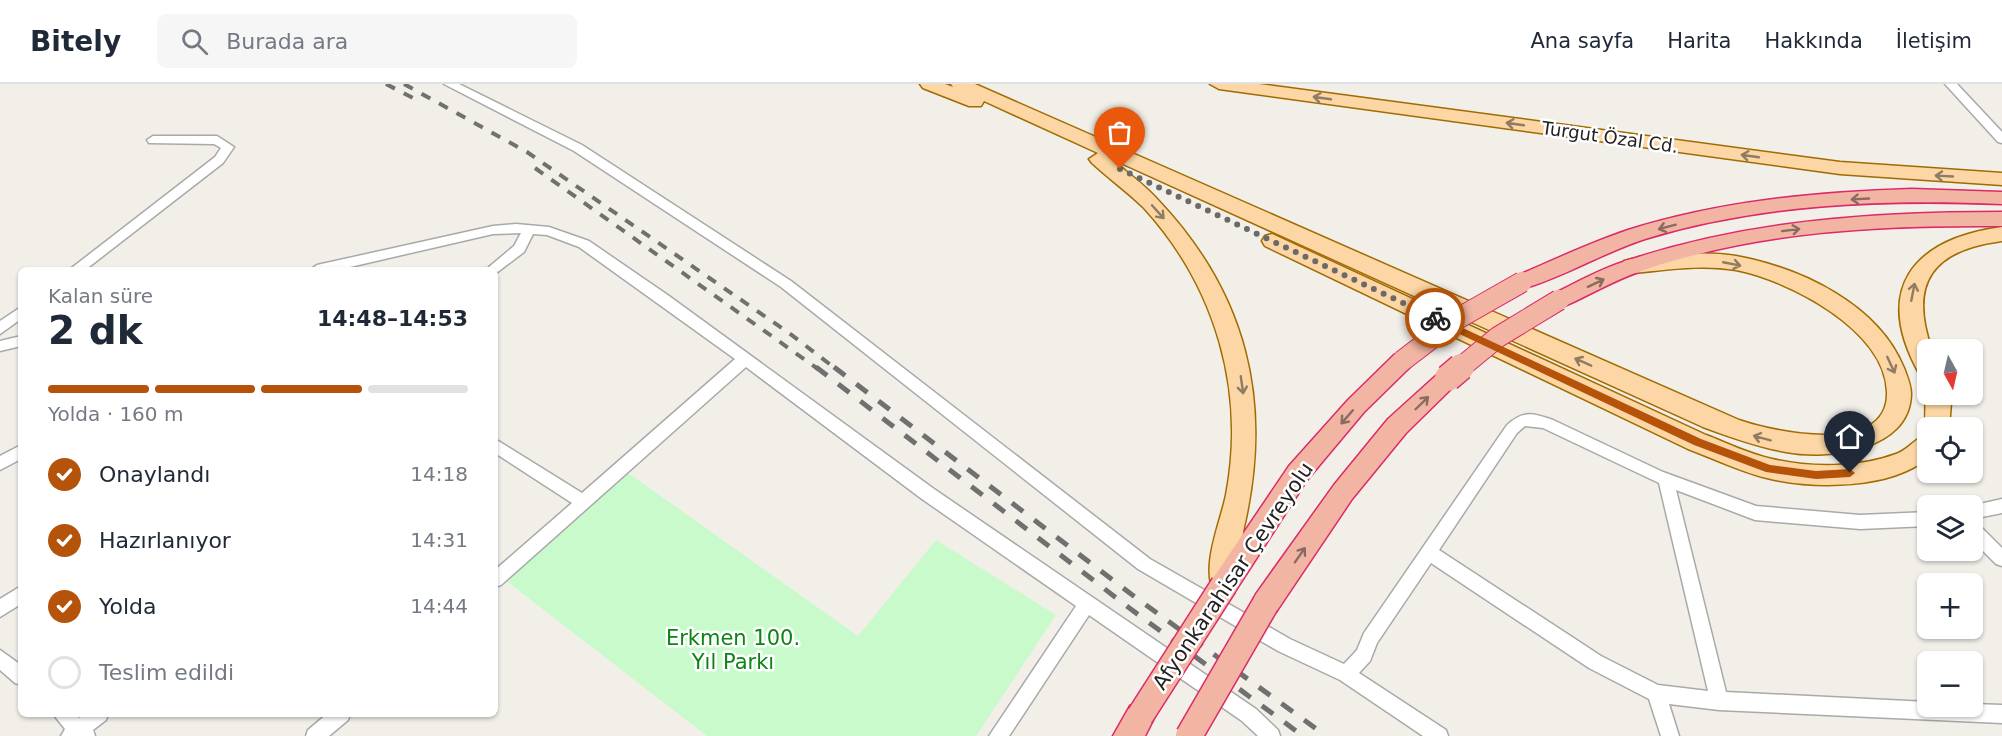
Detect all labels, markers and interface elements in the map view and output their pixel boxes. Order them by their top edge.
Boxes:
search box [157,14,577,68]
text: Bitely [30,25,121,58]
icon: search [178,25,211,58]
text: Burada ara [226,29,348,54]
text: Ana sayfa [1530,29,1634,53]
text: Harita [1667,29,1731,53]
text: Hakkında [1764,29,1863,53]
text: İletişim [1896,29,1972,53]
one-way arrow [1312,92,1332,103]
pin [1094,107,1145,169]
icon: bag [1103,116,1136,149]
street label: Turgut Özal Cd. [1539,117,1680,157]
one-way arrow [1505,119,1525,130]
one-way arrow [1740,150,1760,161]
one-way arrow [1934,170,1954,181]
one-way arrow [1850,194,1870,205]
one-way arrow [1151,204,1165,219]
one-way arrow [1658,222,1677,233]
one-way arrow [1781,224,1801,235]
one-way arrow [1722,259,1741,270]
one-way arrow [1586,277,1604,289]
one-way arrow [1908,283,1919,302]
text: Kalan süre [48,284,153,308]
courier [1405,288,1465,348]
icon: bike [1419,302,1452,335]
text: 14:48–14:53 [317,306,468,331]
text: 2 dk [48,308,143,353]
north arrow [1917,339,1983,405]
map controls [1917,339,1983,717]
one-way arrow [1574,355,1592,367]
one-way arrow [1885,355,1897,373]
one-way arrow [1236,375,1247,394]
one-way arrow [1414,396,1429,410]
text: Yolda · 160 m [48,402,183,426]
one-way arrow [1340,409,1353,425]
pin [1824,411,1875,473]
button: locate [1917,417,1983,483]
icon: home [1833,420,1866,453]
one-way arrow [1753,431,1772,443]
icon: check [48,458,81,491]
street label: Afyonkarahisar Çevreyolu [1148,458,1318,694]
text: Onaylandı [99,462,210,487]
text: 14:18 [410,462,468,486]
button: layers [1917,495,1983,561]
icon: check [48,524,81,557]
text: Hazırlanıyor [99,528,231,553]
text: 14:31 [410,528,468,552]
one-way arrow [1294,547,1306,563]
button: + [1917,573,1983,639]
icon: check [48,590,81,623]
text: Yolda [99,594,157,619]
text: 14:44 [410,594,468,618]
park label: Erkmen 100. Yıl Parkı [666,626,800,674]
button: − [1917,651,1983,717]
text: Teslim edildi [99,660,234,685]

